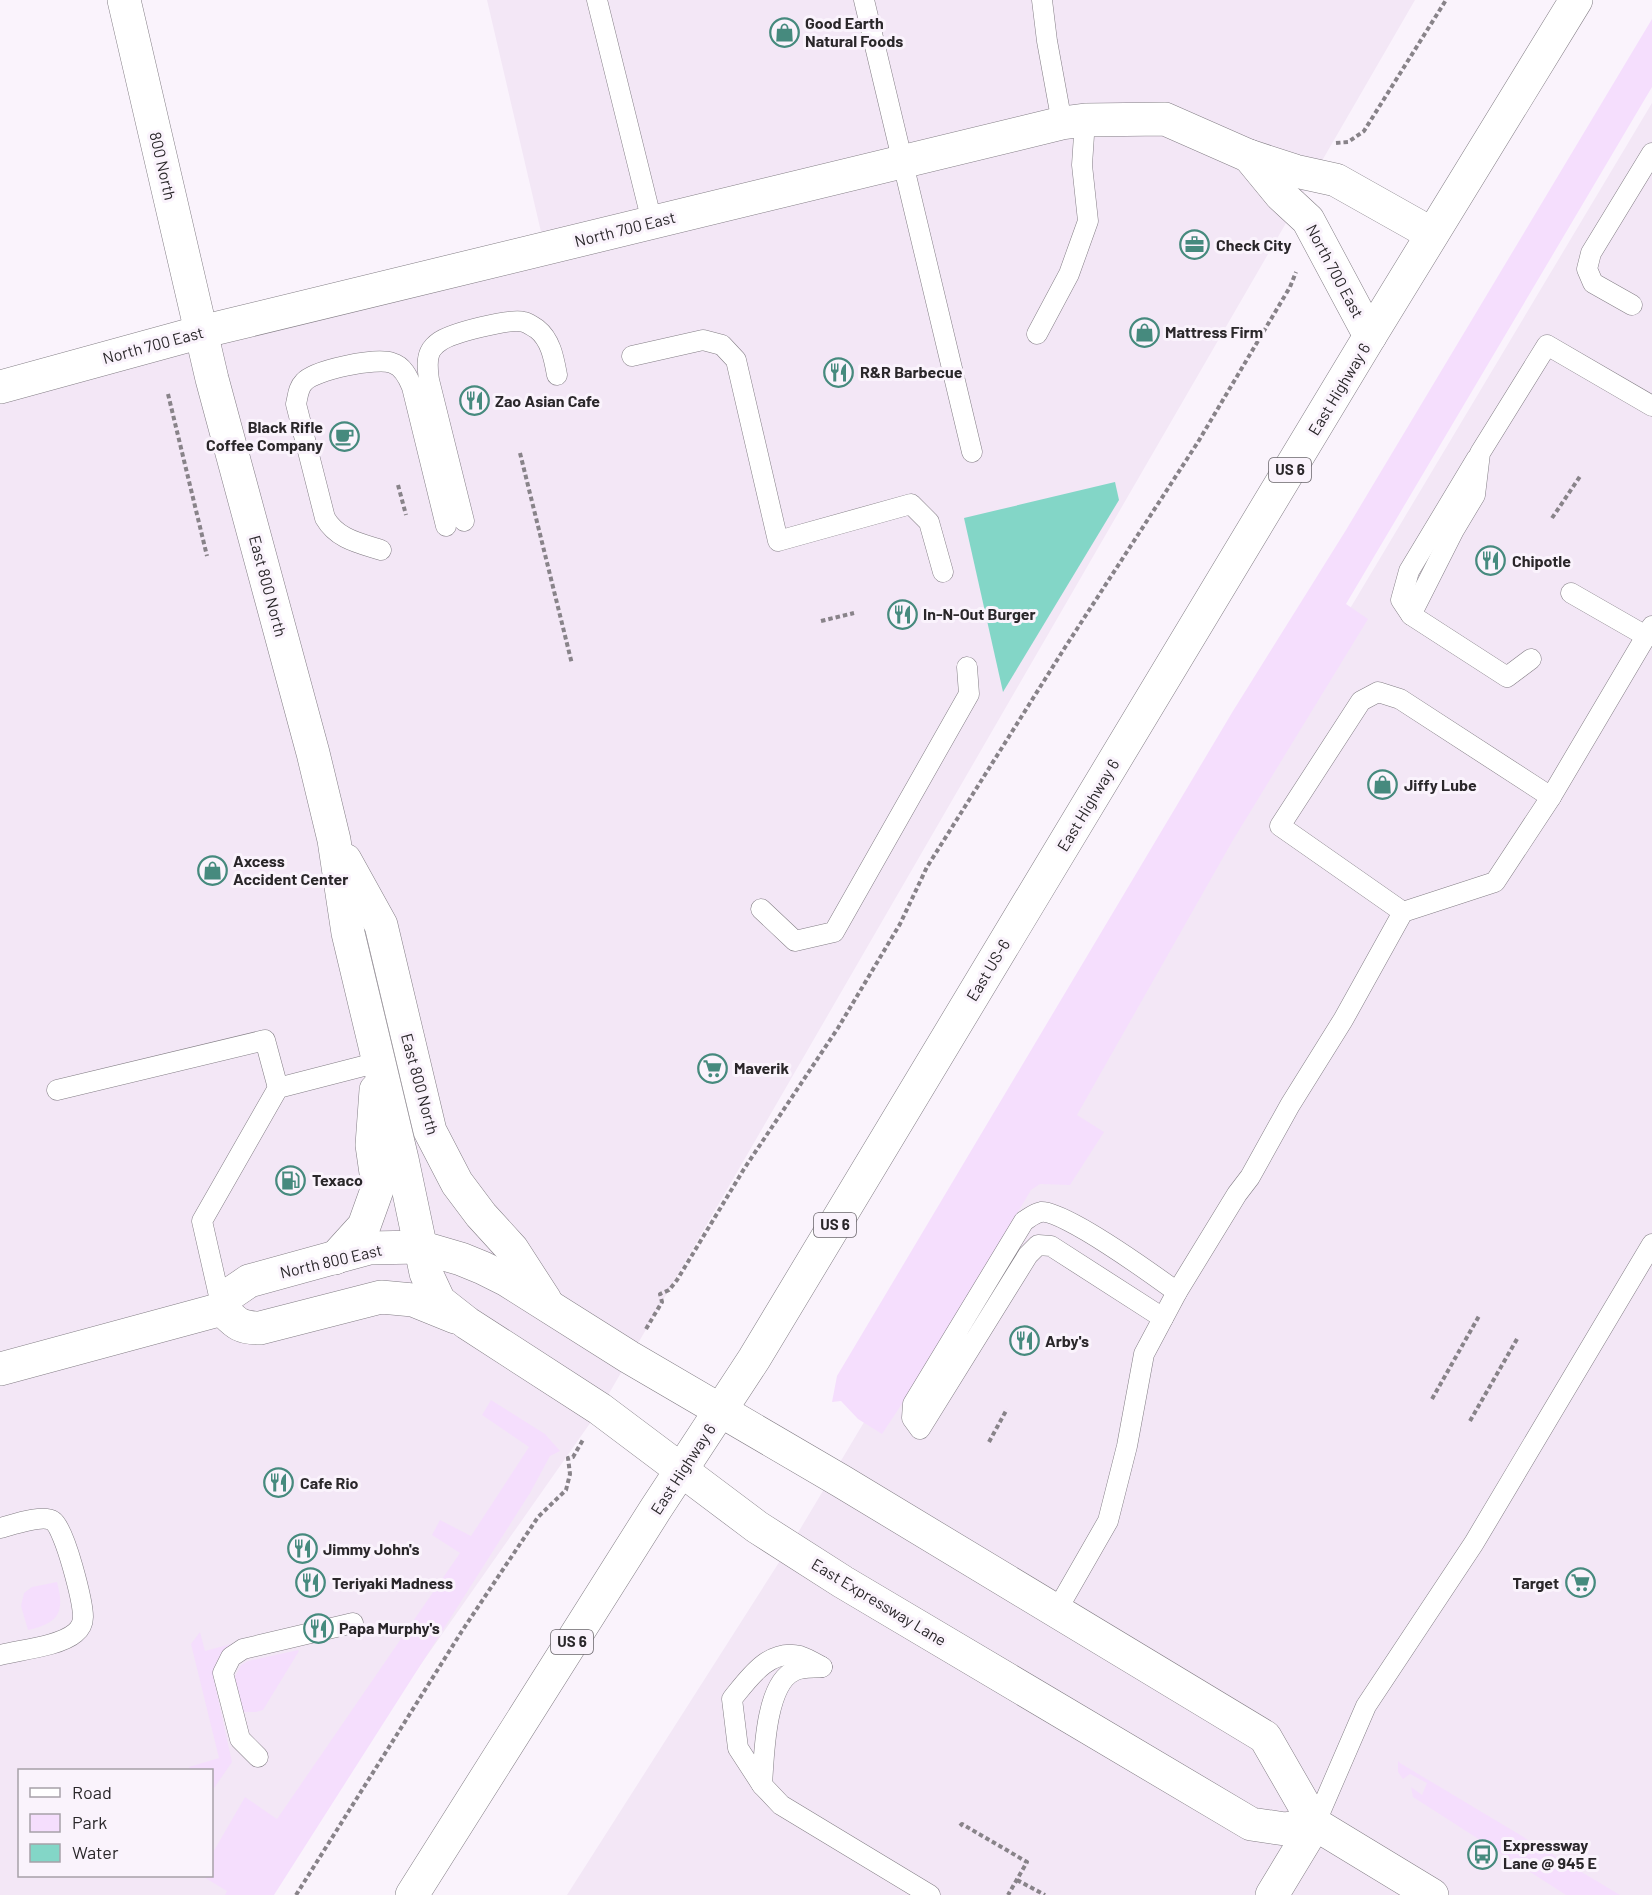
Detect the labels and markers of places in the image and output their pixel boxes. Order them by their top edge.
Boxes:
place label: Good Earth Natural Foods [805,13,903,50]
shop icon: Good Earth Natural Foods [768,16,800,48]
office icon: Check City [1179,229,1211,261]
place label: Check City [1216,235,1291,254]
shop icon: Mattress Firm [1128,316,1160,348]
place label: Mattress Firm [1165,322,1263,341]
restaurant icon: R&R Barbecue [823,356,855,388]
place label: R&R Barbecue [860,362,963,381]
restaurant icon: Zao Asian Cafe [458,385,490,417]
place label: Zao Asian Cafe [495,391,600,410]
place label: Black Rifle Coffee Company [206,417,323,454]
cafe icon: Black Rifle Coffee Company [328,420,360,452]
restaurant icon: Chipotle [1475,545,1507,577]
place label: Chipotle [1512,551,1571,570]
restaurant icon: In-N-Out Burger [886,598,918,630]
place label: In-N-Out Burger [923,604,1036,623]
shop icon: Jiffy Lube [1367,769,1399,801]
place label: Jiffy Lube [1404,775,1477,794]
place label: Axcess Accident Center [233,851,349,888]
shop icon: Axcess Accident Center [196,854,228,886]
supermarket icon: Maverik [697,1052,729,1084]
place label: Maverik [734,1058,789,1077]
fuel station icon: Texaco [275,1164,307,1196]
place label: Texaco [312,1170,363,1189]
restaurant icon: Arby's [1008,1325,1040,1357]
place label: Arby's [1045,1331,1089,1350]
restaurant icon: Cafe Rio [263,1467,295,1499]
place label: Cafe Rio [300,1473,358,1492]
restaurant icon: Jimmy John's [286,1533,318,1565]
place label: Jimmy John's [323,1539,419,1558]
restaurant icon: Teriyaki Madness [295,1567,327,1599]
supermarket icon: Target [1564,1567,1596,1599]
place label: Teriyaki Madness [332,1573,453,1592]
place label: Target [1512,1573,1559,1592]
restaurant icon: Papa Murphy's [302,1612,334,1644]
place label: Papa Murphy's [339,1618,440,1637]
place label: Expressway Lane @ 945 E [1503,1835,1597,1872]
bus stop icon: Expressway Lane @ 945 E [1466,1838,1498,1870]

